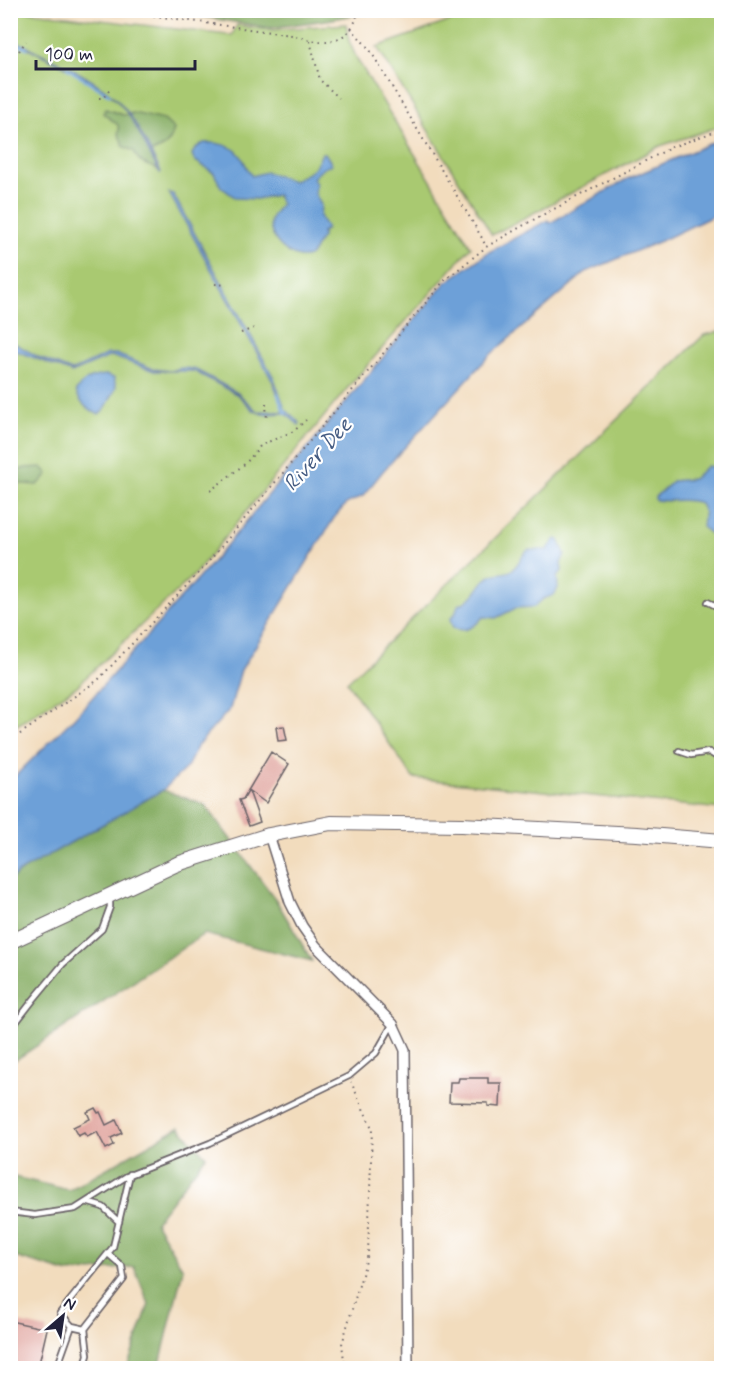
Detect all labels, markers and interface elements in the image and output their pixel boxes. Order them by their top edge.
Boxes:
scale bar [36,33,195,71]
text: 100 m [45,43,93,67]
water label: River Dee [278,411,359,498]
north arrow [33,1286,93,1346]
text: N [60,1292,79,1316]

